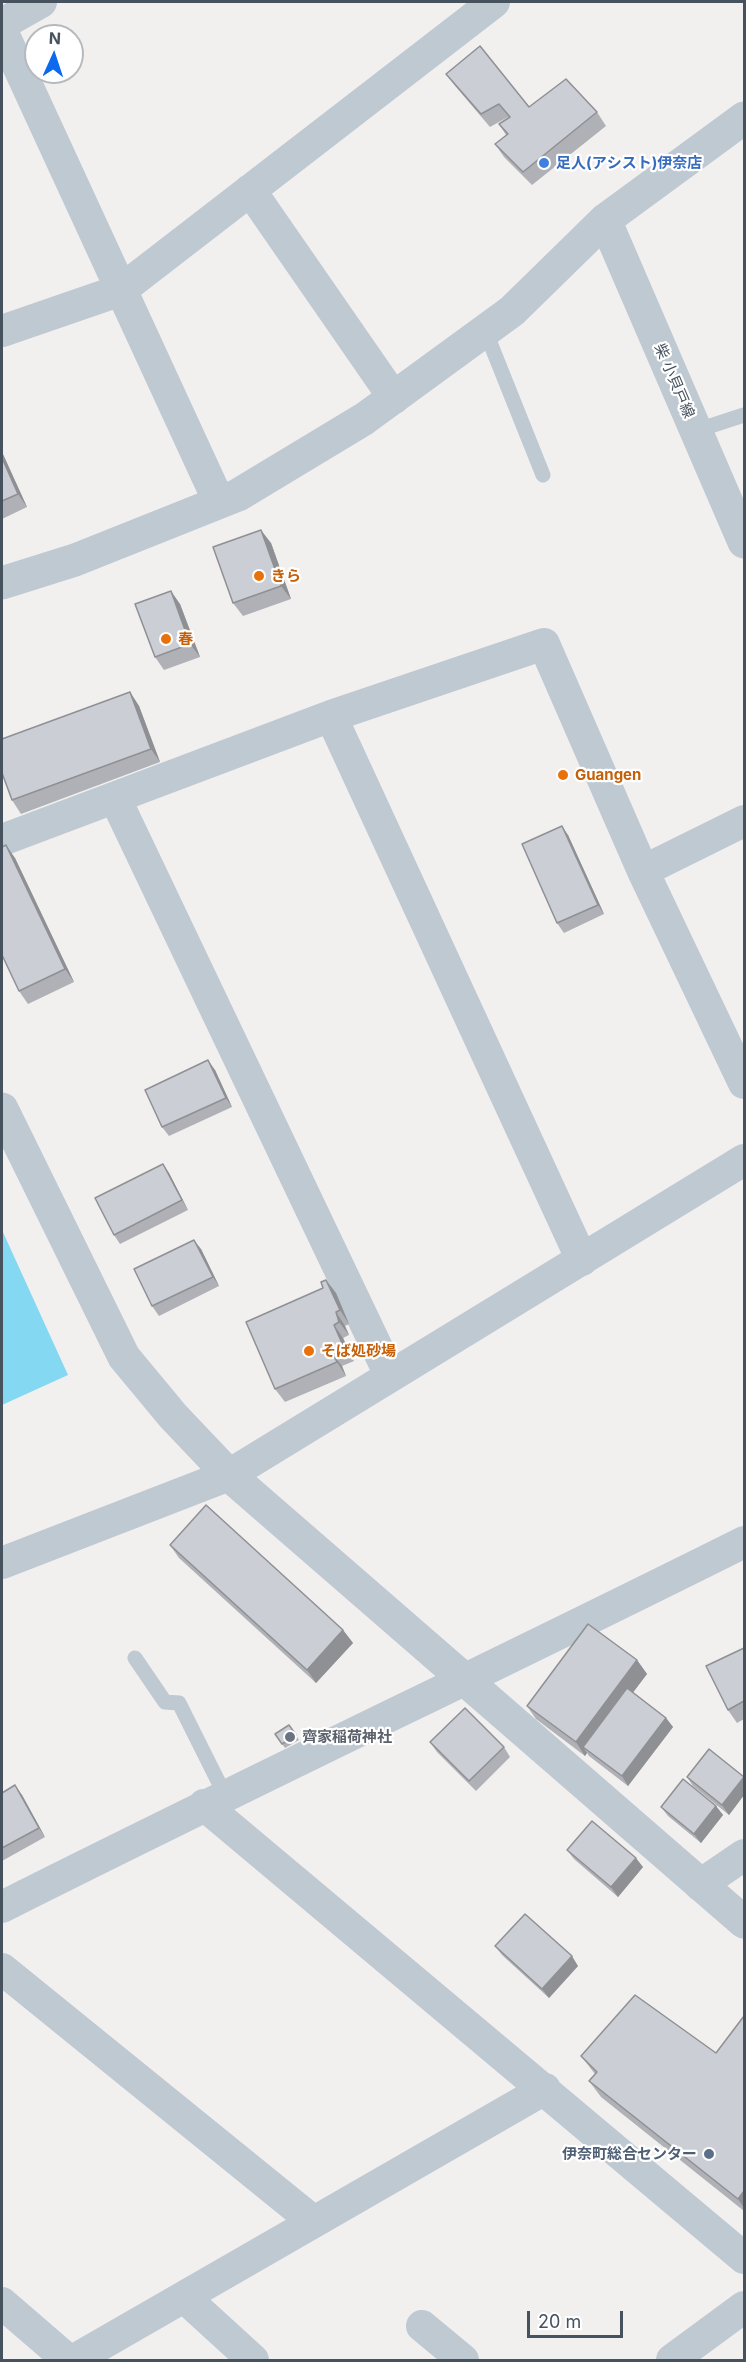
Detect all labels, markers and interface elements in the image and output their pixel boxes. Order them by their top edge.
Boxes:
north arrow [24,24,84,84]
text: N [48,28,61,48]
place label: 足人(アシスト)伊奈店 [556,154,702,172]
marker: 足人(アシスト)伊奈店 [537,156,551,170]
street label: 柴 小貝戸線 [650,341,698,421]
place label: きら [271,567,301,585]
marker: きら [252,569,266,583]
place label: 春 [178,630,193,648]
marker: 春 [159,632,173,646]
place label: Guangen [575,766,641,784]
marker: Guangen [556,768,570,782]
place label: そば処砂場 [321,1342,396,1360]
marker: そば処砂場 [302,1344,316,1358]
place label: 齊家稲荷神社 [302,1728,392,1746]
marker: 齊家稲荷神社 [283,1730,297,1744]
place label: 伊奈町総合センター [562,2145,697,2163]
marker: 伊奈町総合センター [702,2147,716,2161]
scale bar [530,2299,626,2337]
text: 20 m [538,2311,581,2332]

